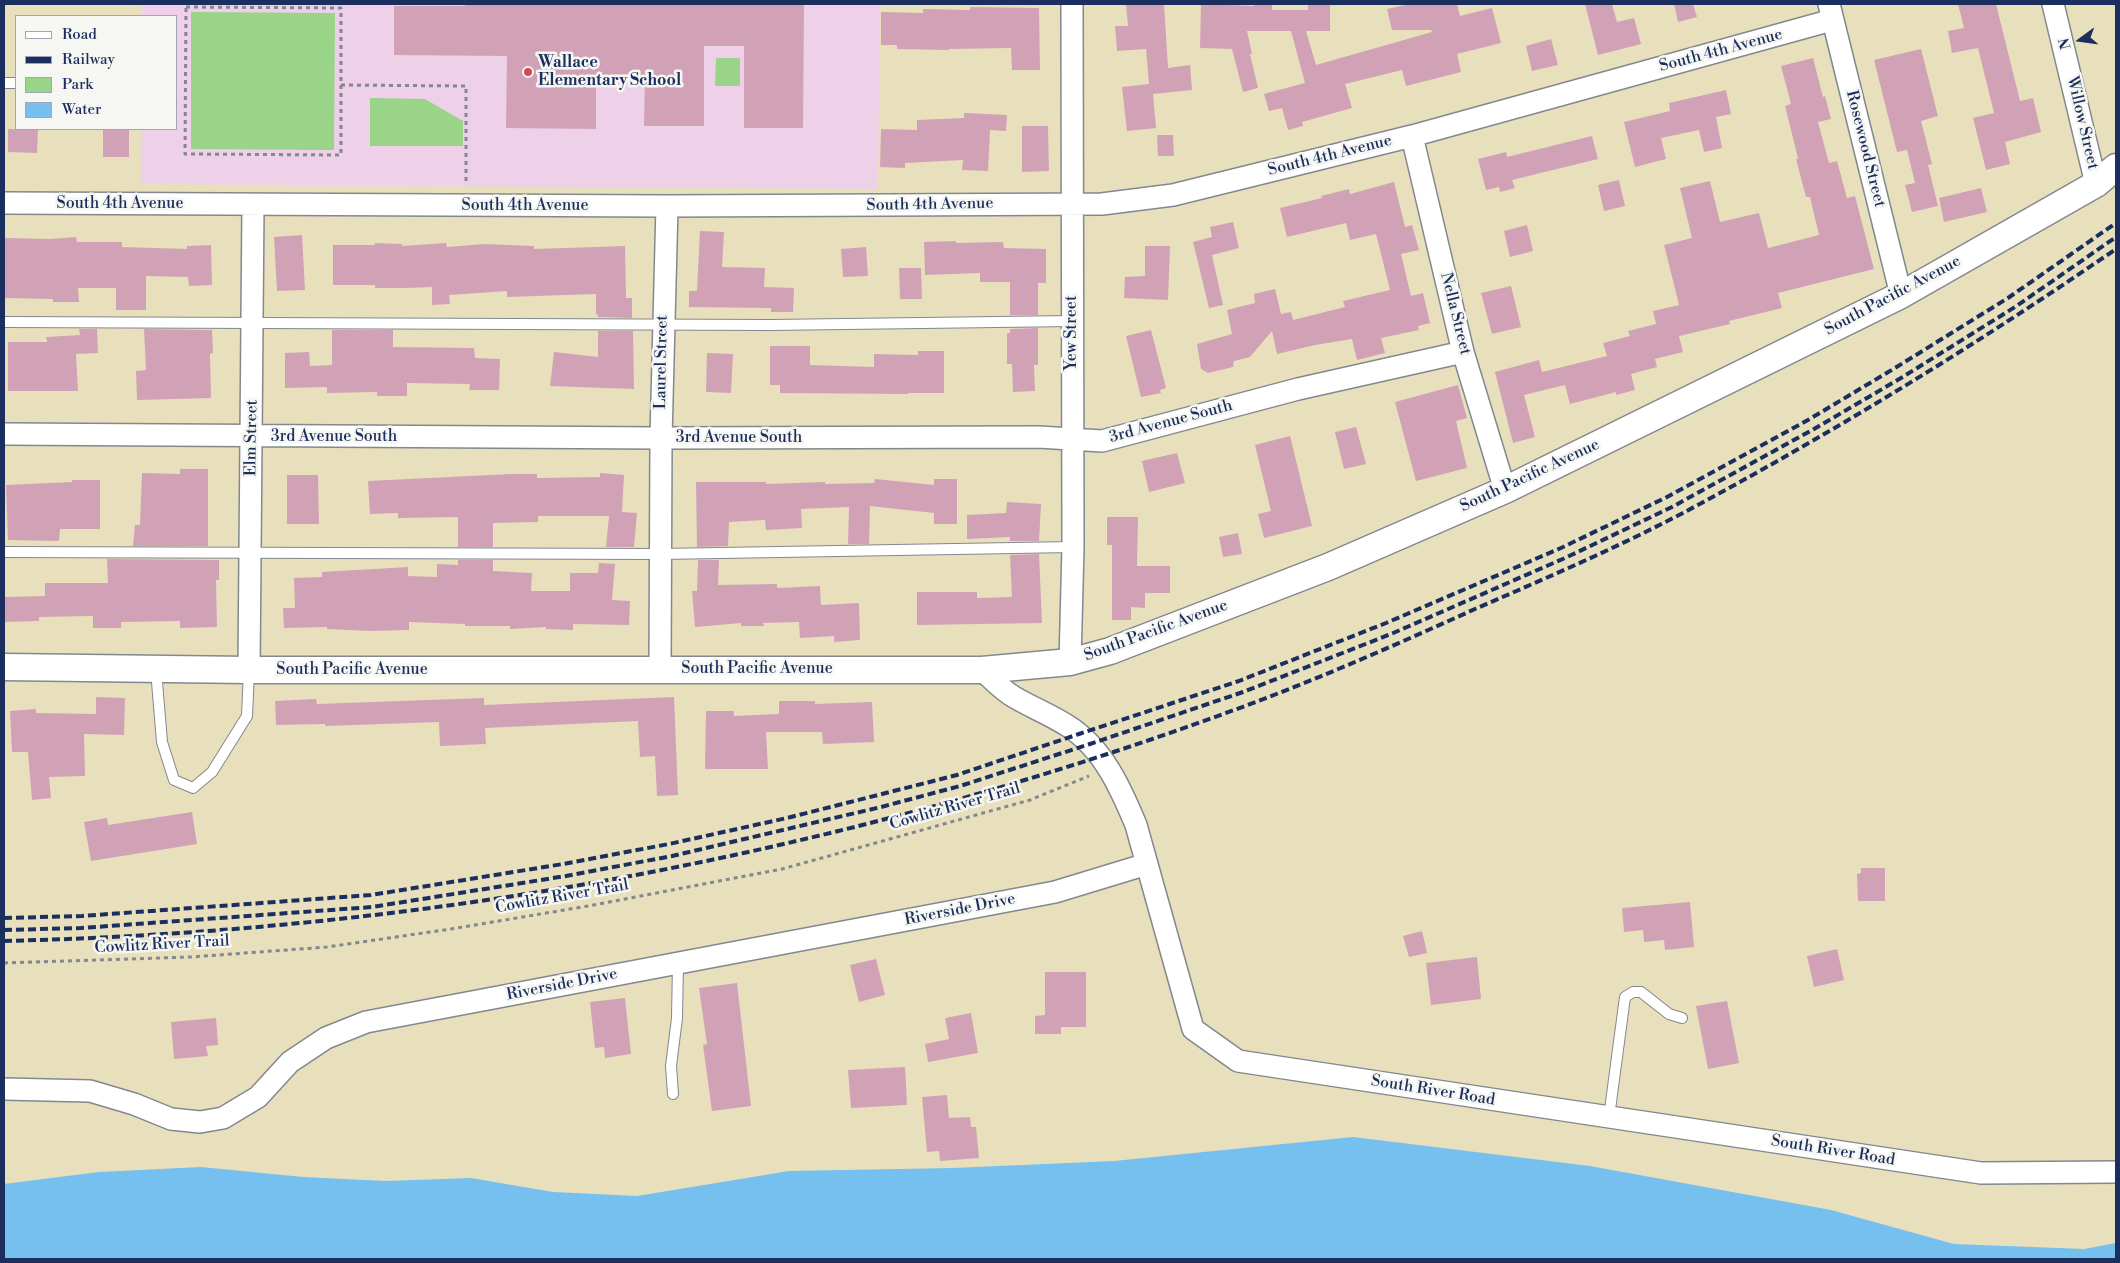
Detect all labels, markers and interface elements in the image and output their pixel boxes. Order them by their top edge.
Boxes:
legend [15,15,178,130]
north arrow [2055,15,2105,65]
text: Road [62,25,97,44]
street label: South 4th Avenue [1657,25,1785,77]
text: N [2055,36,2076,51]
text: Railway [62,50,115,69]
place label: Wallace Elementary School [538,53,681,91]
marker: Wallace Elementary School [522,66,534,78]
street label: Willow Street [2062,74,2102,172]
text: Park [62,75,93,94]
street label: Rosewood Street [1841,89,1889,209]
text: Water [62,100,101,119]
street label: South 4th Avenue [1266,131,1394,181]
street label: South 4th Avenue [57,194,183,214]
street label: South 4th Avenue [866,194,994,216]
street label: South 4th Avenue [462,196,588,216]
street label: South Pacific Avenue [1822,252,1964,340]
street label: Nella Street [1436,271,1474,357]
street label: Yew Street [1062,295,1082,371]
street label: Laurel Street [652,315,672,409]
street label: 3rd Avenue South [1107,396,1235,448]
street label: Elm Street [242,400,262,476]
street label: 3rd Avenue South [271,427,397,447]
street label: 3rd Avenue South [676,428,802,448]
street label: South Pacific Avenue [1457,435,1603,517]
street label: South Pacific Avenue [1082,596,1230,666]
street label: South Pacific Avenue [681,659,833,679]
street label: South Pacific Avenue [276,660,428,680]
street label: Cowlitz River Trail [887,779,1023,835]
street label: Cowlitz River Trail [494,876,630,918]
street label: Riverside Drive [903,890,1017,930]
street label: Cowlitz River Trail [94,932,230,958]
street label: Riverside Drive [505,965,619,1005]
street label: South River Road [1370,1072,1496,1110]
street label: South River Road [1770,1132,1896,1170]

